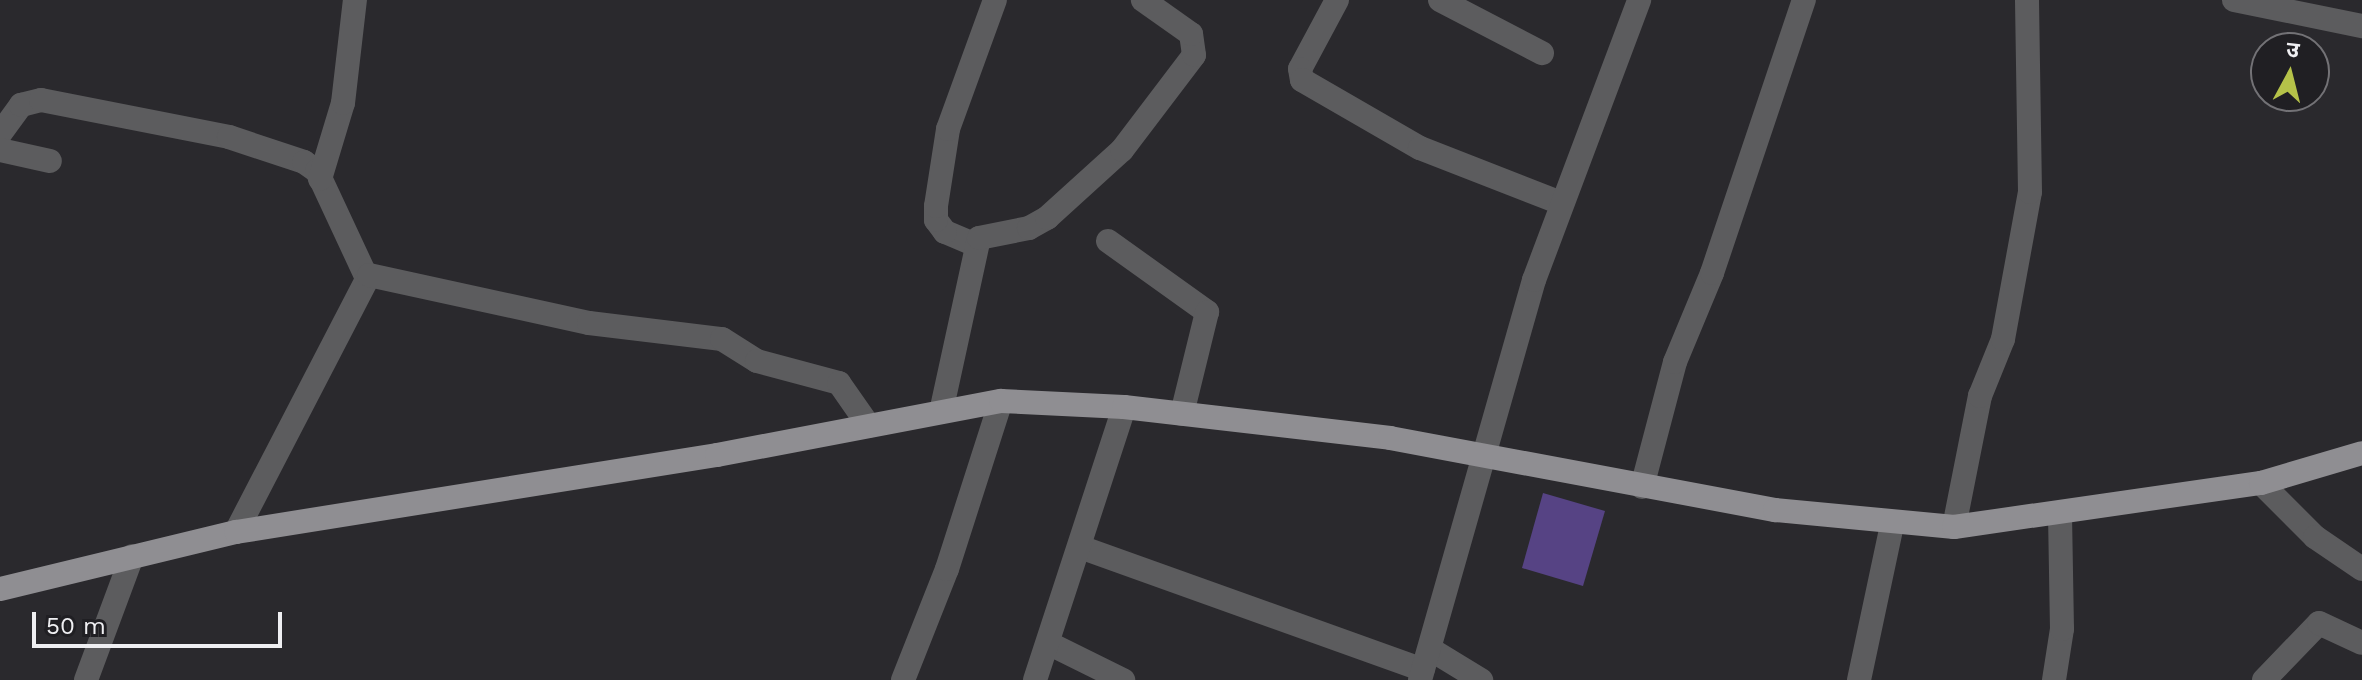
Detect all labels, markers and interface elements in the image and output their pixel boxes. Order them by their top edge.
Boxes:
north arrow [2250,32,2330,112]
text: उ [2285,36,2301,63]
scale bar [36,596,286,646]
text: 50 m [46,612,106,640]

